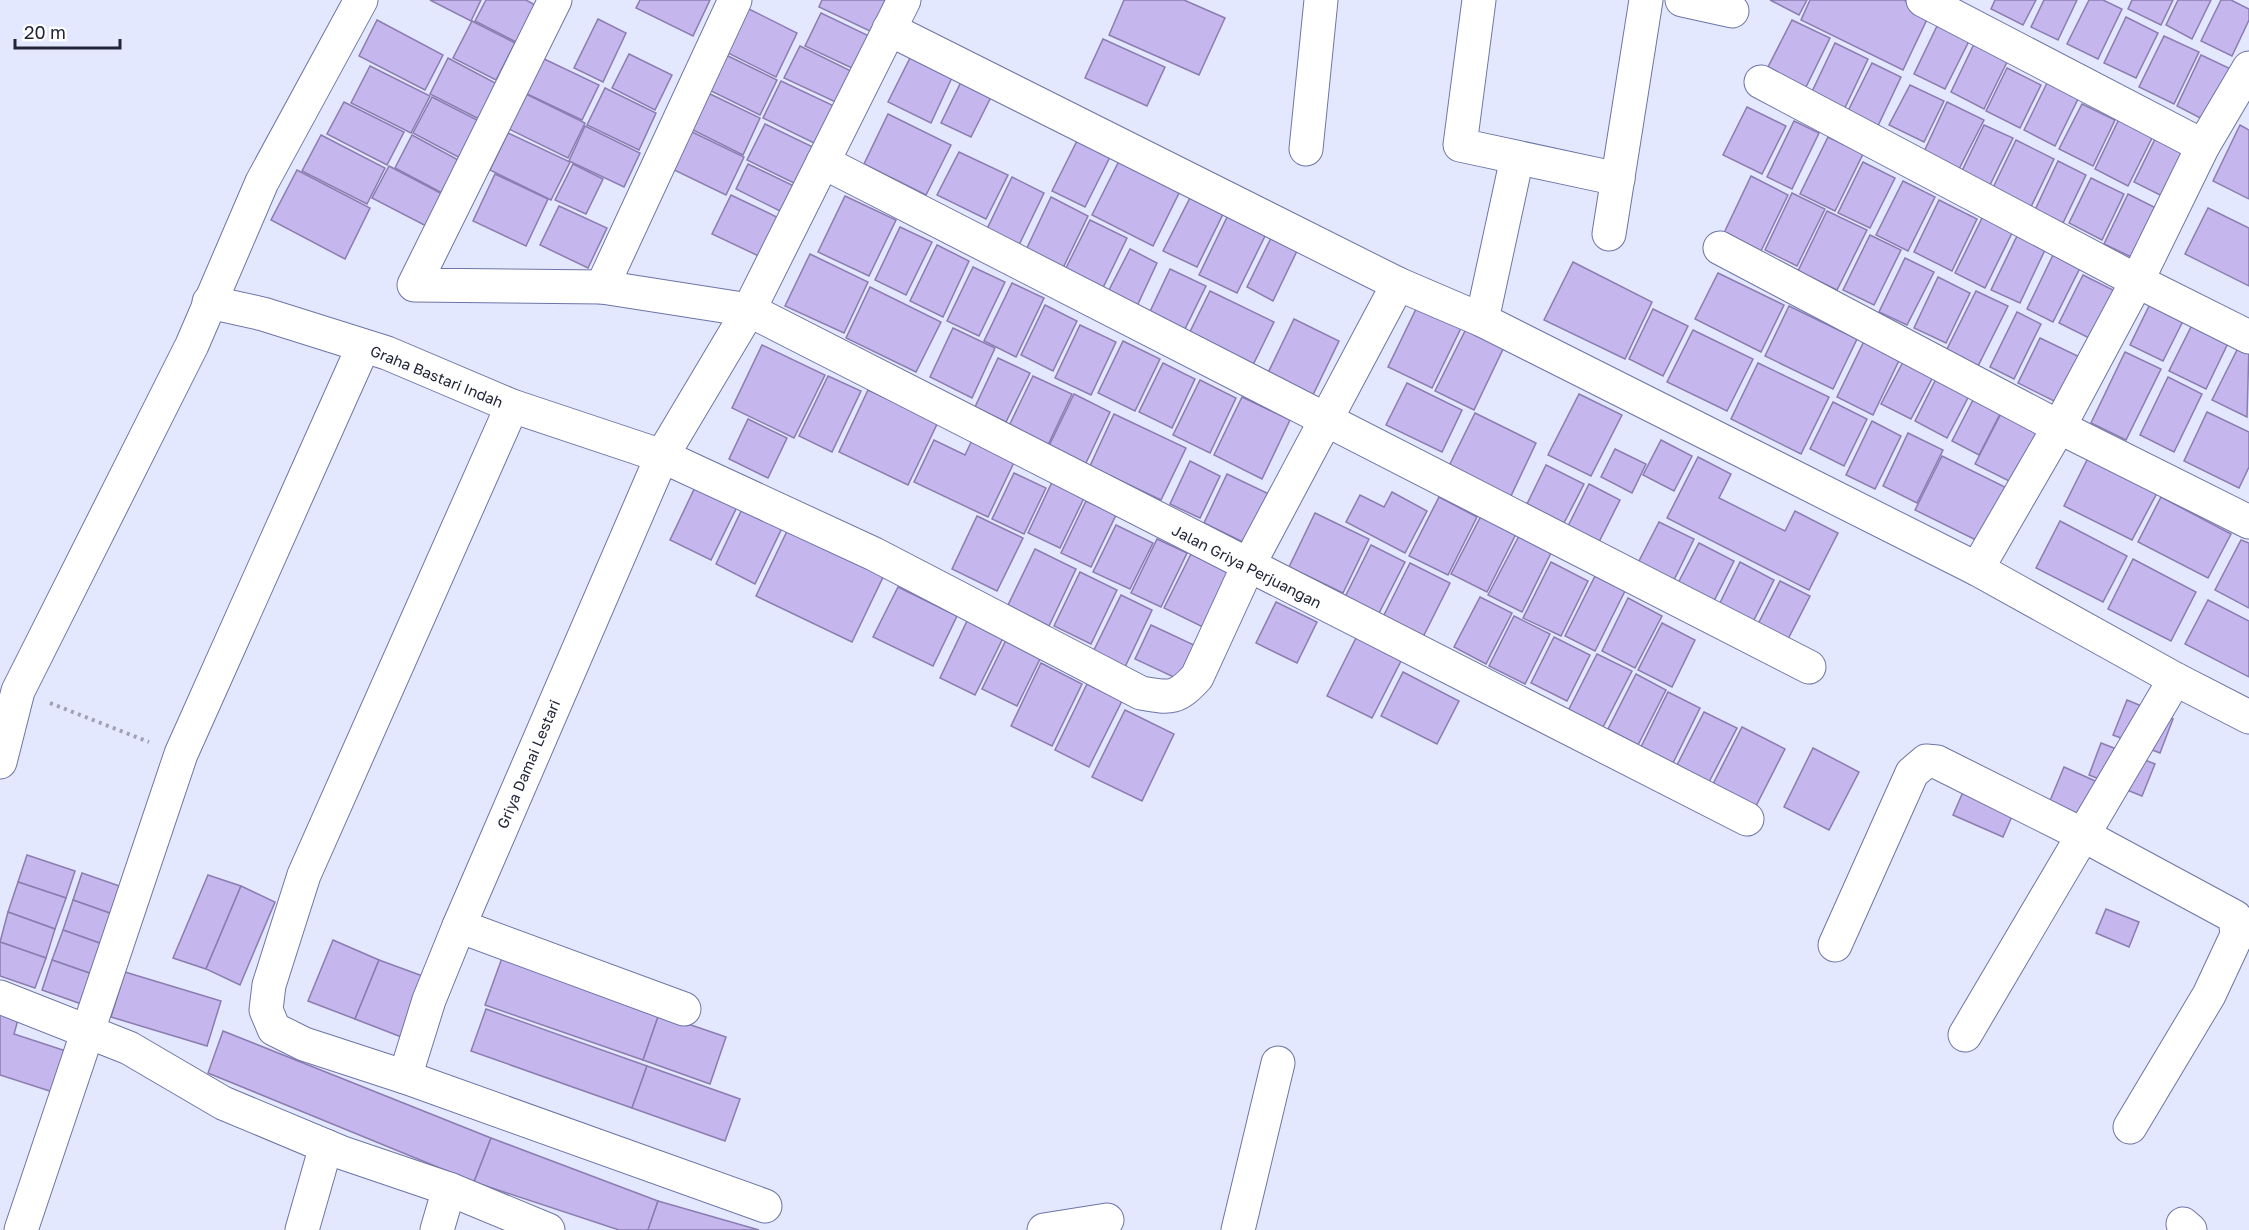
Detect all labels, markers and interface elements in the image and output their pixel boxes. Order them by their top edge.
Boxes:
scale bar [15,12,120,50]
text: 20 m [24,21,66,43]
street label: Graha Bastari Indah [368,341,506,411]
street label: Jalan Griya Perjuangan [1169,520,1325,612]
street label: Griya Damai Lestari [493,697,563,831]

